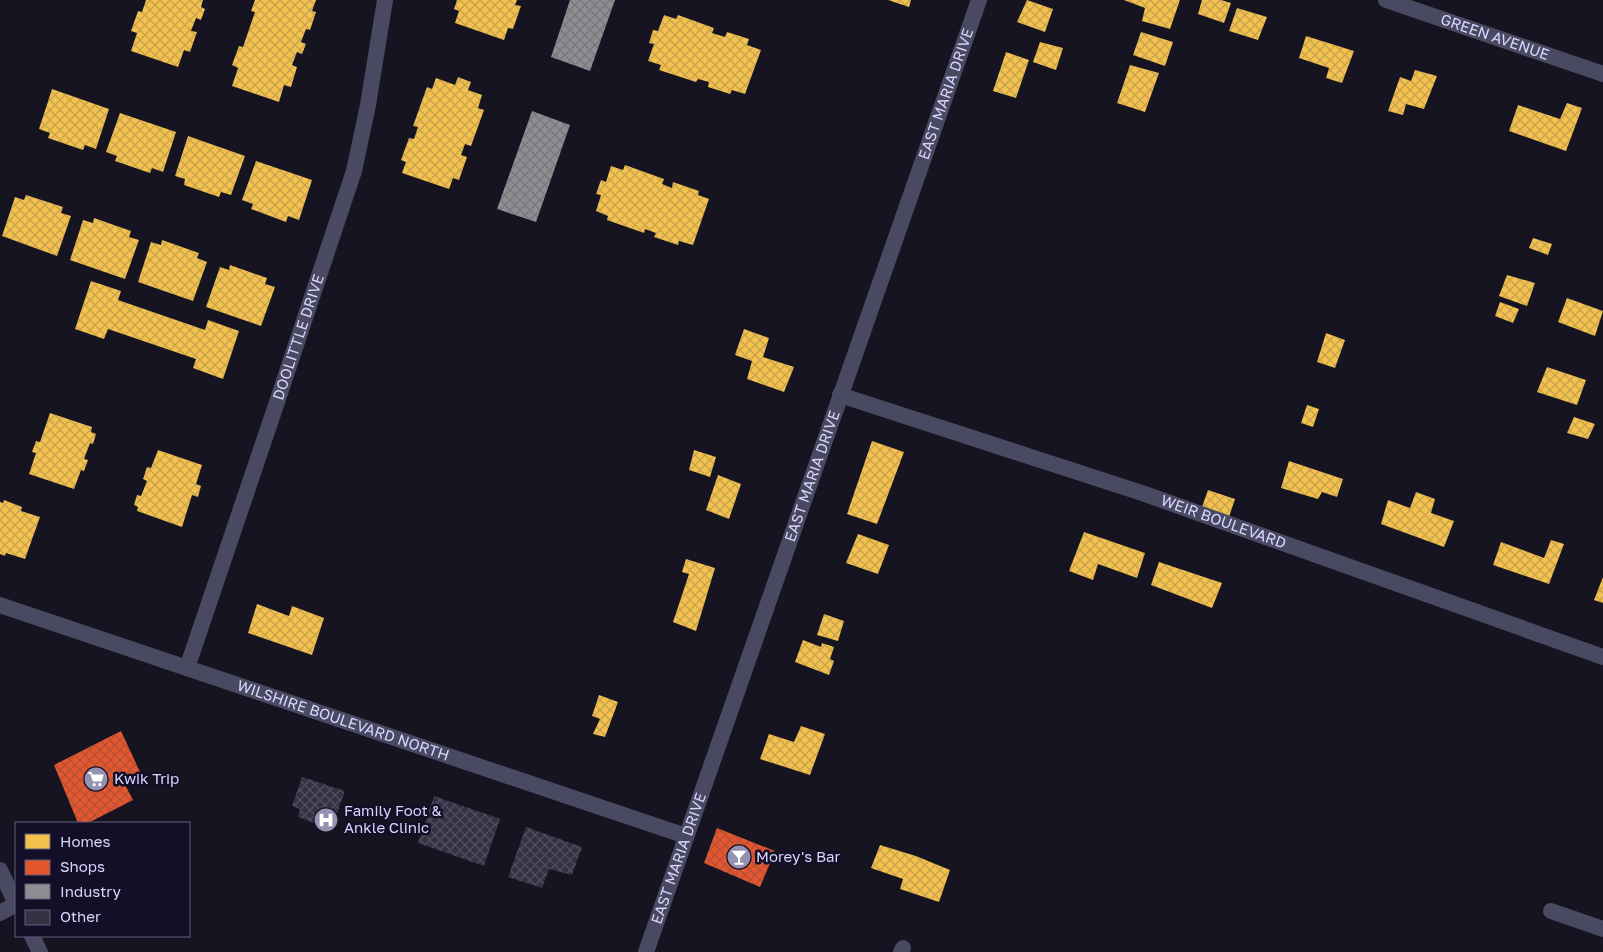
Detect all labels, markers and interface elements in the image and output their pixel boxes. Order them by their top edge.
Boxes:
street label: GREEN AVENUE [1438,9,1552,63]
street label: EAST MARIA DRIVE [914,26,976,162]
street label: DOOLITTLE DRIVE [268,272,327,402]
street label: EAST MARIA DRIVE [780,408,843,544]
street label: WEIR BOULEVARD [1159,491,1289,552]
street label: WILSHIRE BOULEVARD NORTH [235,676,452,764]
supermarket icon: Kwik Trip [83,766,109,792]
place label: Kwik Trip [114,769,179,787]
street label: EAST MARIA DRIVE [646,790,709,926]
place label: Family Foot & Ankle Clinic [344,801,442,836]
hospital icon: Family Foot & Ankle Clinic [313,807,339,833]
legend [15,822,190,937]
text: Homes [60,832,110,850]
bar icon: Morey's Bar [726,844,752,870]
place label: Morey's Bar [756,847,841,865]
text: Shops [60,857,105,875]
text: Industry [60,882,121,900]
text: Other [60,907,101,925]

